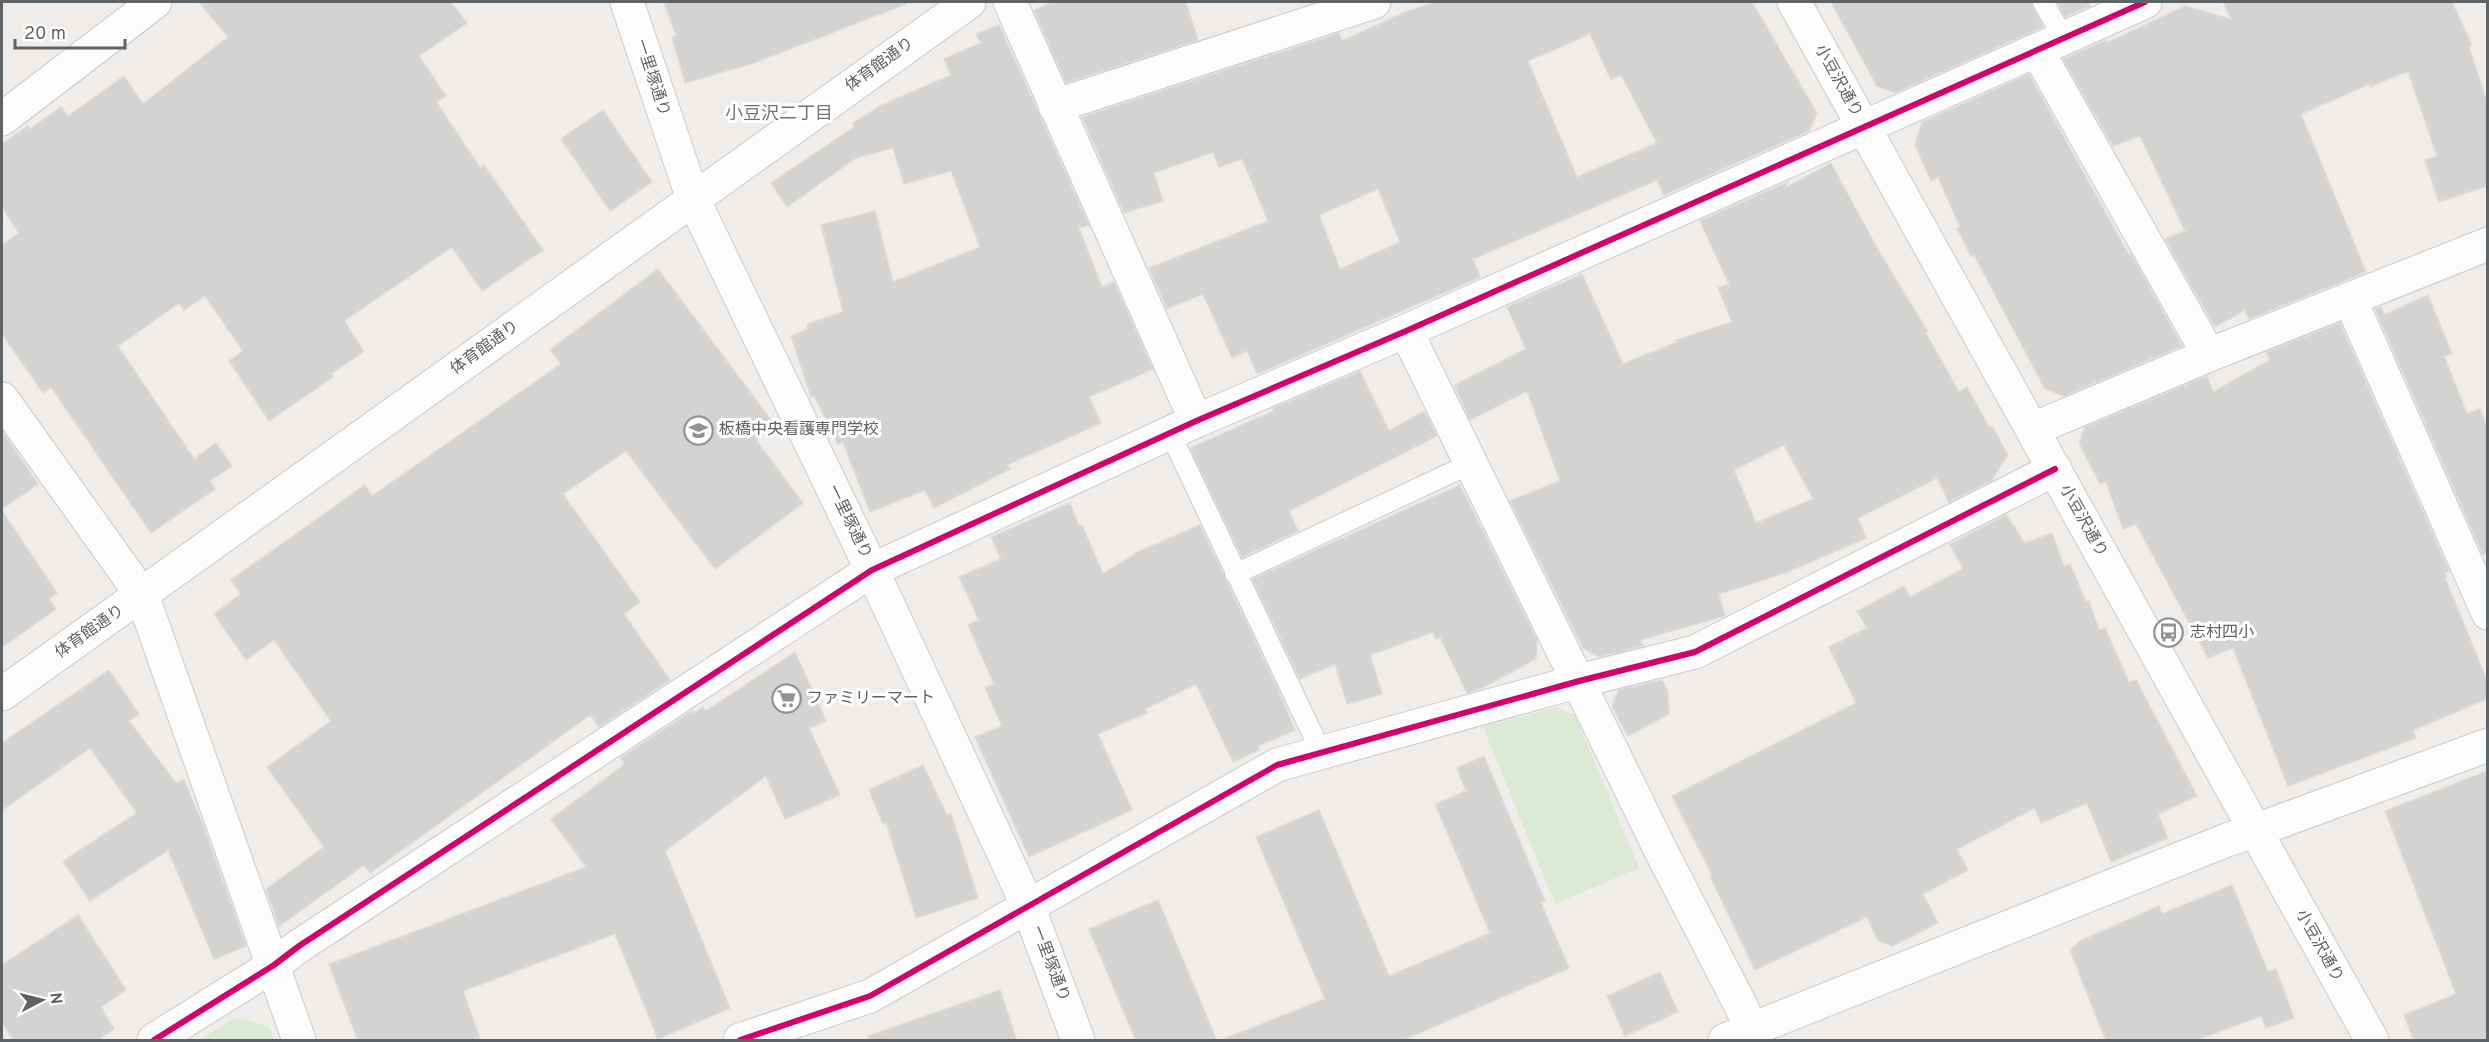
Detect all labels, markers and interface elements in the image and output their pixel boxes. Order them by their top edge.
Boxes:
scale bar [15,12,124,50]
text: 20 m [24,23,66,46]
street label: 体育館通り [842,33,918,97]
street label: 一里塚通り [630,37,674,119]
street label: 小豆沢通り [1810,41,1866,121]
district label: 小豆沢二丁目 [725,103,833,126]
street label: 体育館通り [447,316,523,380]
school or university icon: 板橋中央看護専門学校 [682,414,714,446]
place label: 板橋中央看護専門学校 [719,420,879,440]
street label: 小豆沢通り [2055,481,2111,561]
street label: 一里塚通り [822,482,876,562]
street label: 体育館通り [51,601,129,663]
bus stop icon: 志村四小 [2153,617,2185,649]
place label: 志村四小 [2190,623,2254,643]
supermarket icon: ファミリーマート [770,683,802,715]
place label: ファミリーマート [807,689,935,709]
street label: 小豆沢通り [2291,906,2347,986]
street label: 一里塚通り [1026,923,1074,1005]
north arrow [12,970,72,1030]
text: N [44,991,66,1005]

